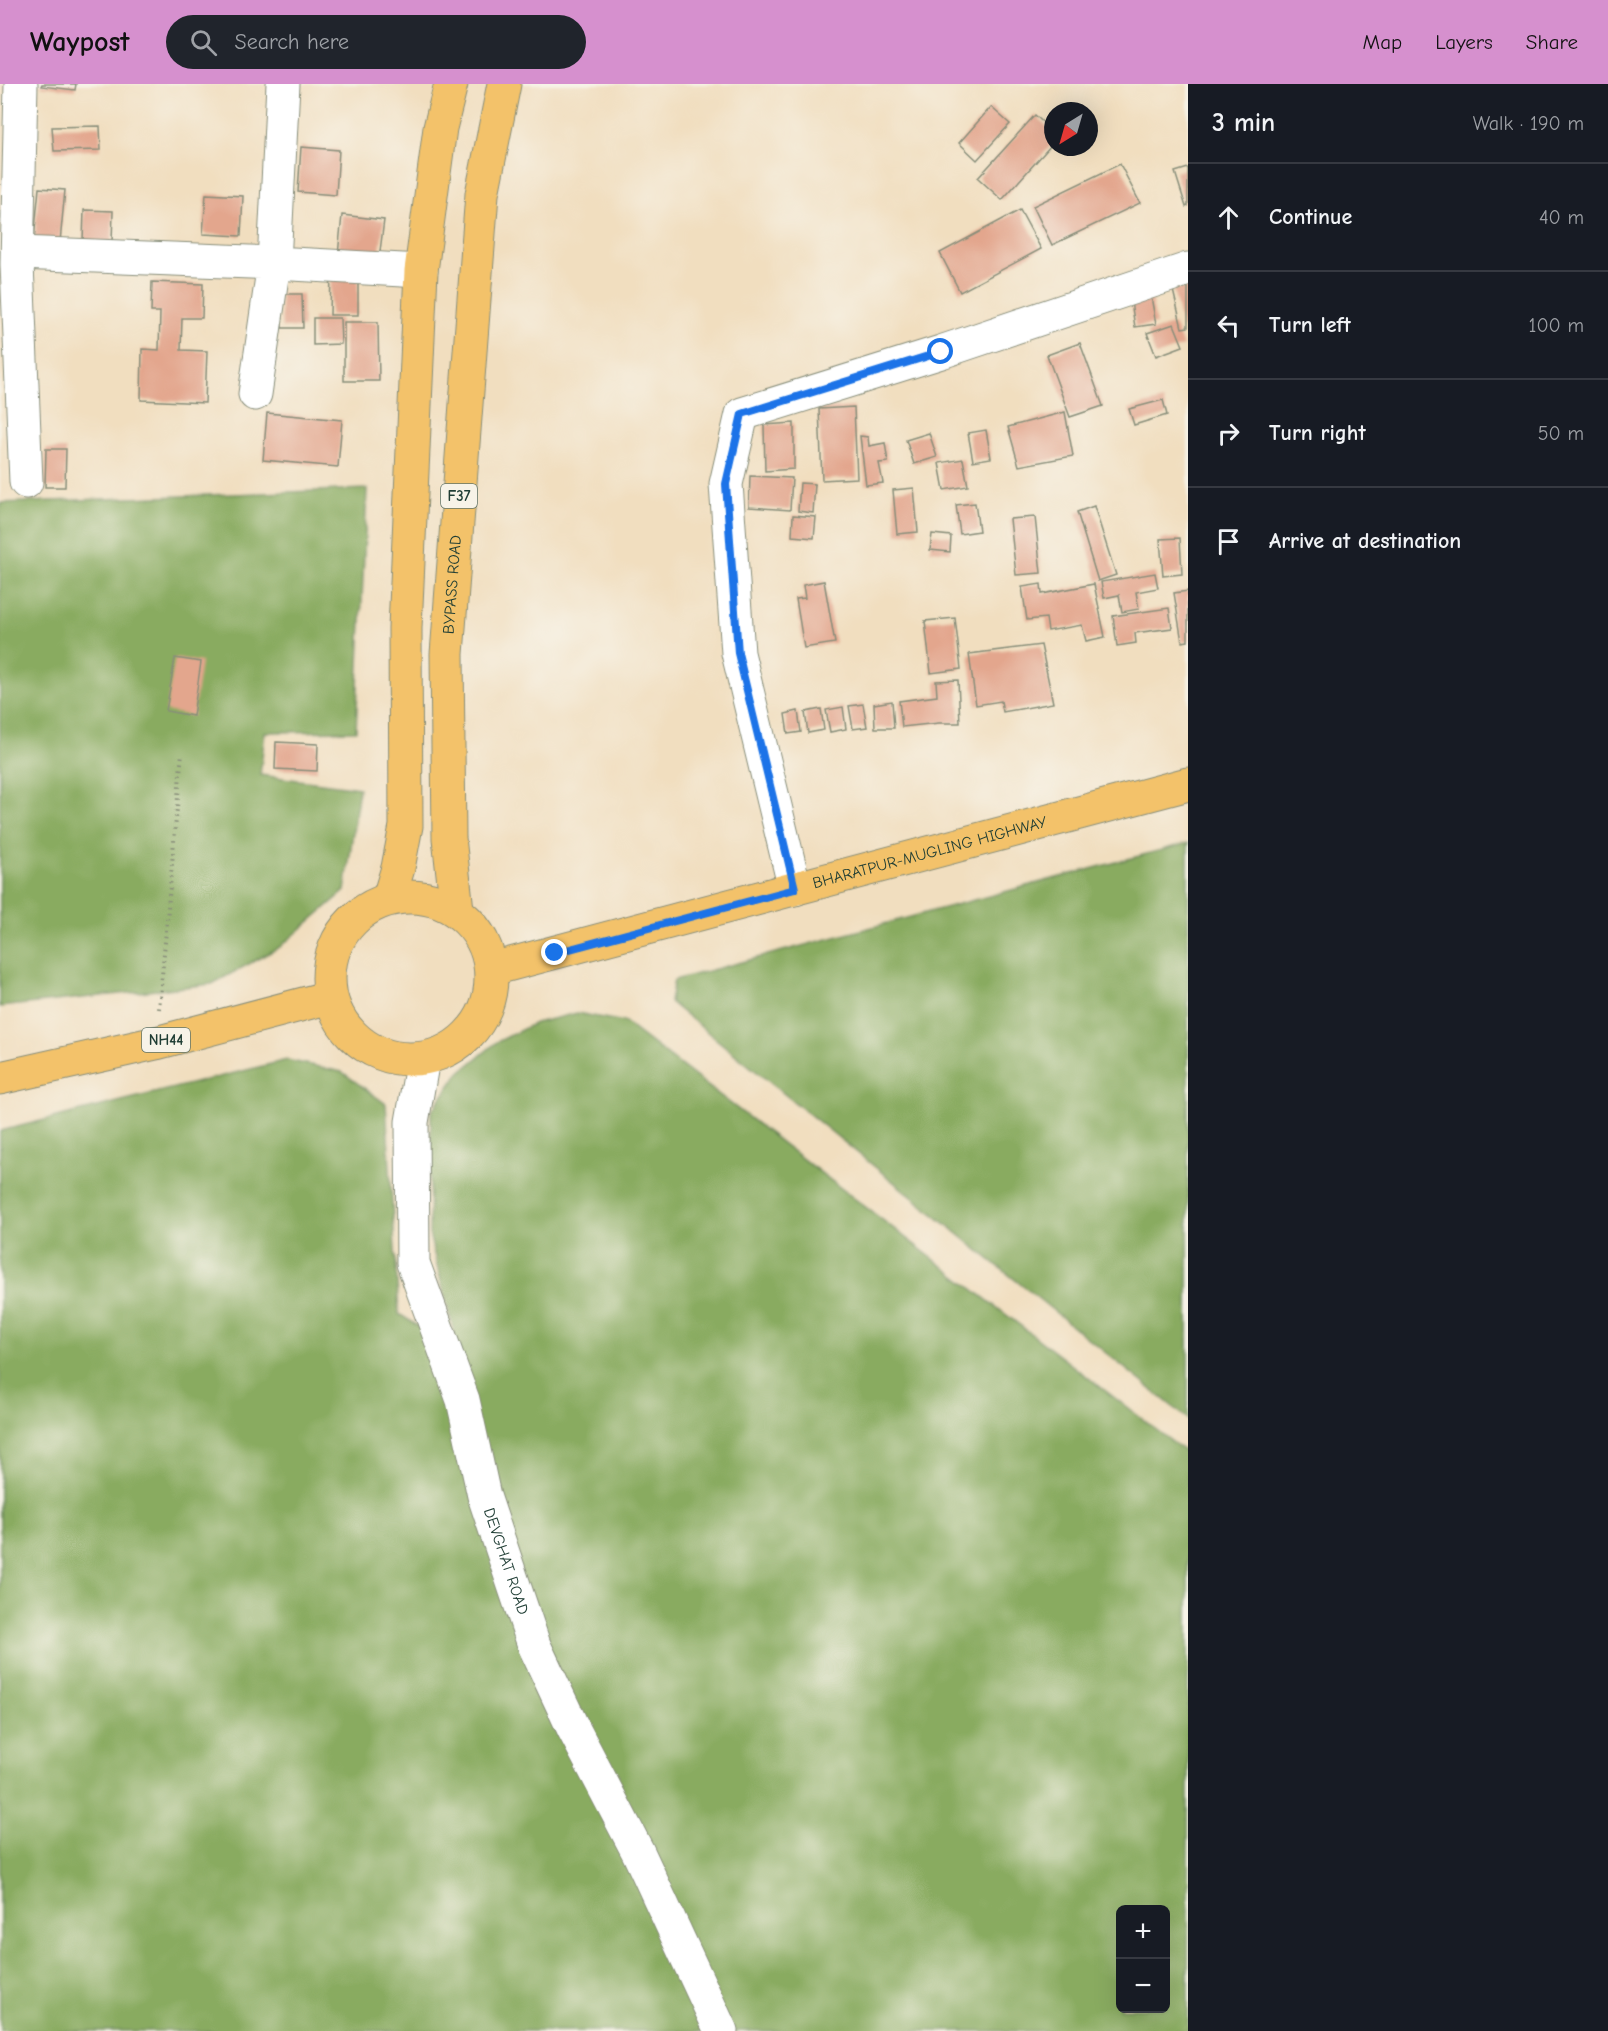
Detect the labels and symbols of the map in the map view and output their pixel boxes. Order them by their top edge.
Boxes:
north arrow [1044,102,1098,156]
route start [927,338,953,364]
road number: F37 [441,484,477,508]
street label: BYPASS ROAD [440,534,465,635]
street label: BHARATPUR-MUGLING HIGHWAY [811,813,1049,892]
route end [541,939,567,965]
road number: NH44 [142,1028,190,1052]
street label: DEVGHAT ROAD [480,1506,532,1617]

